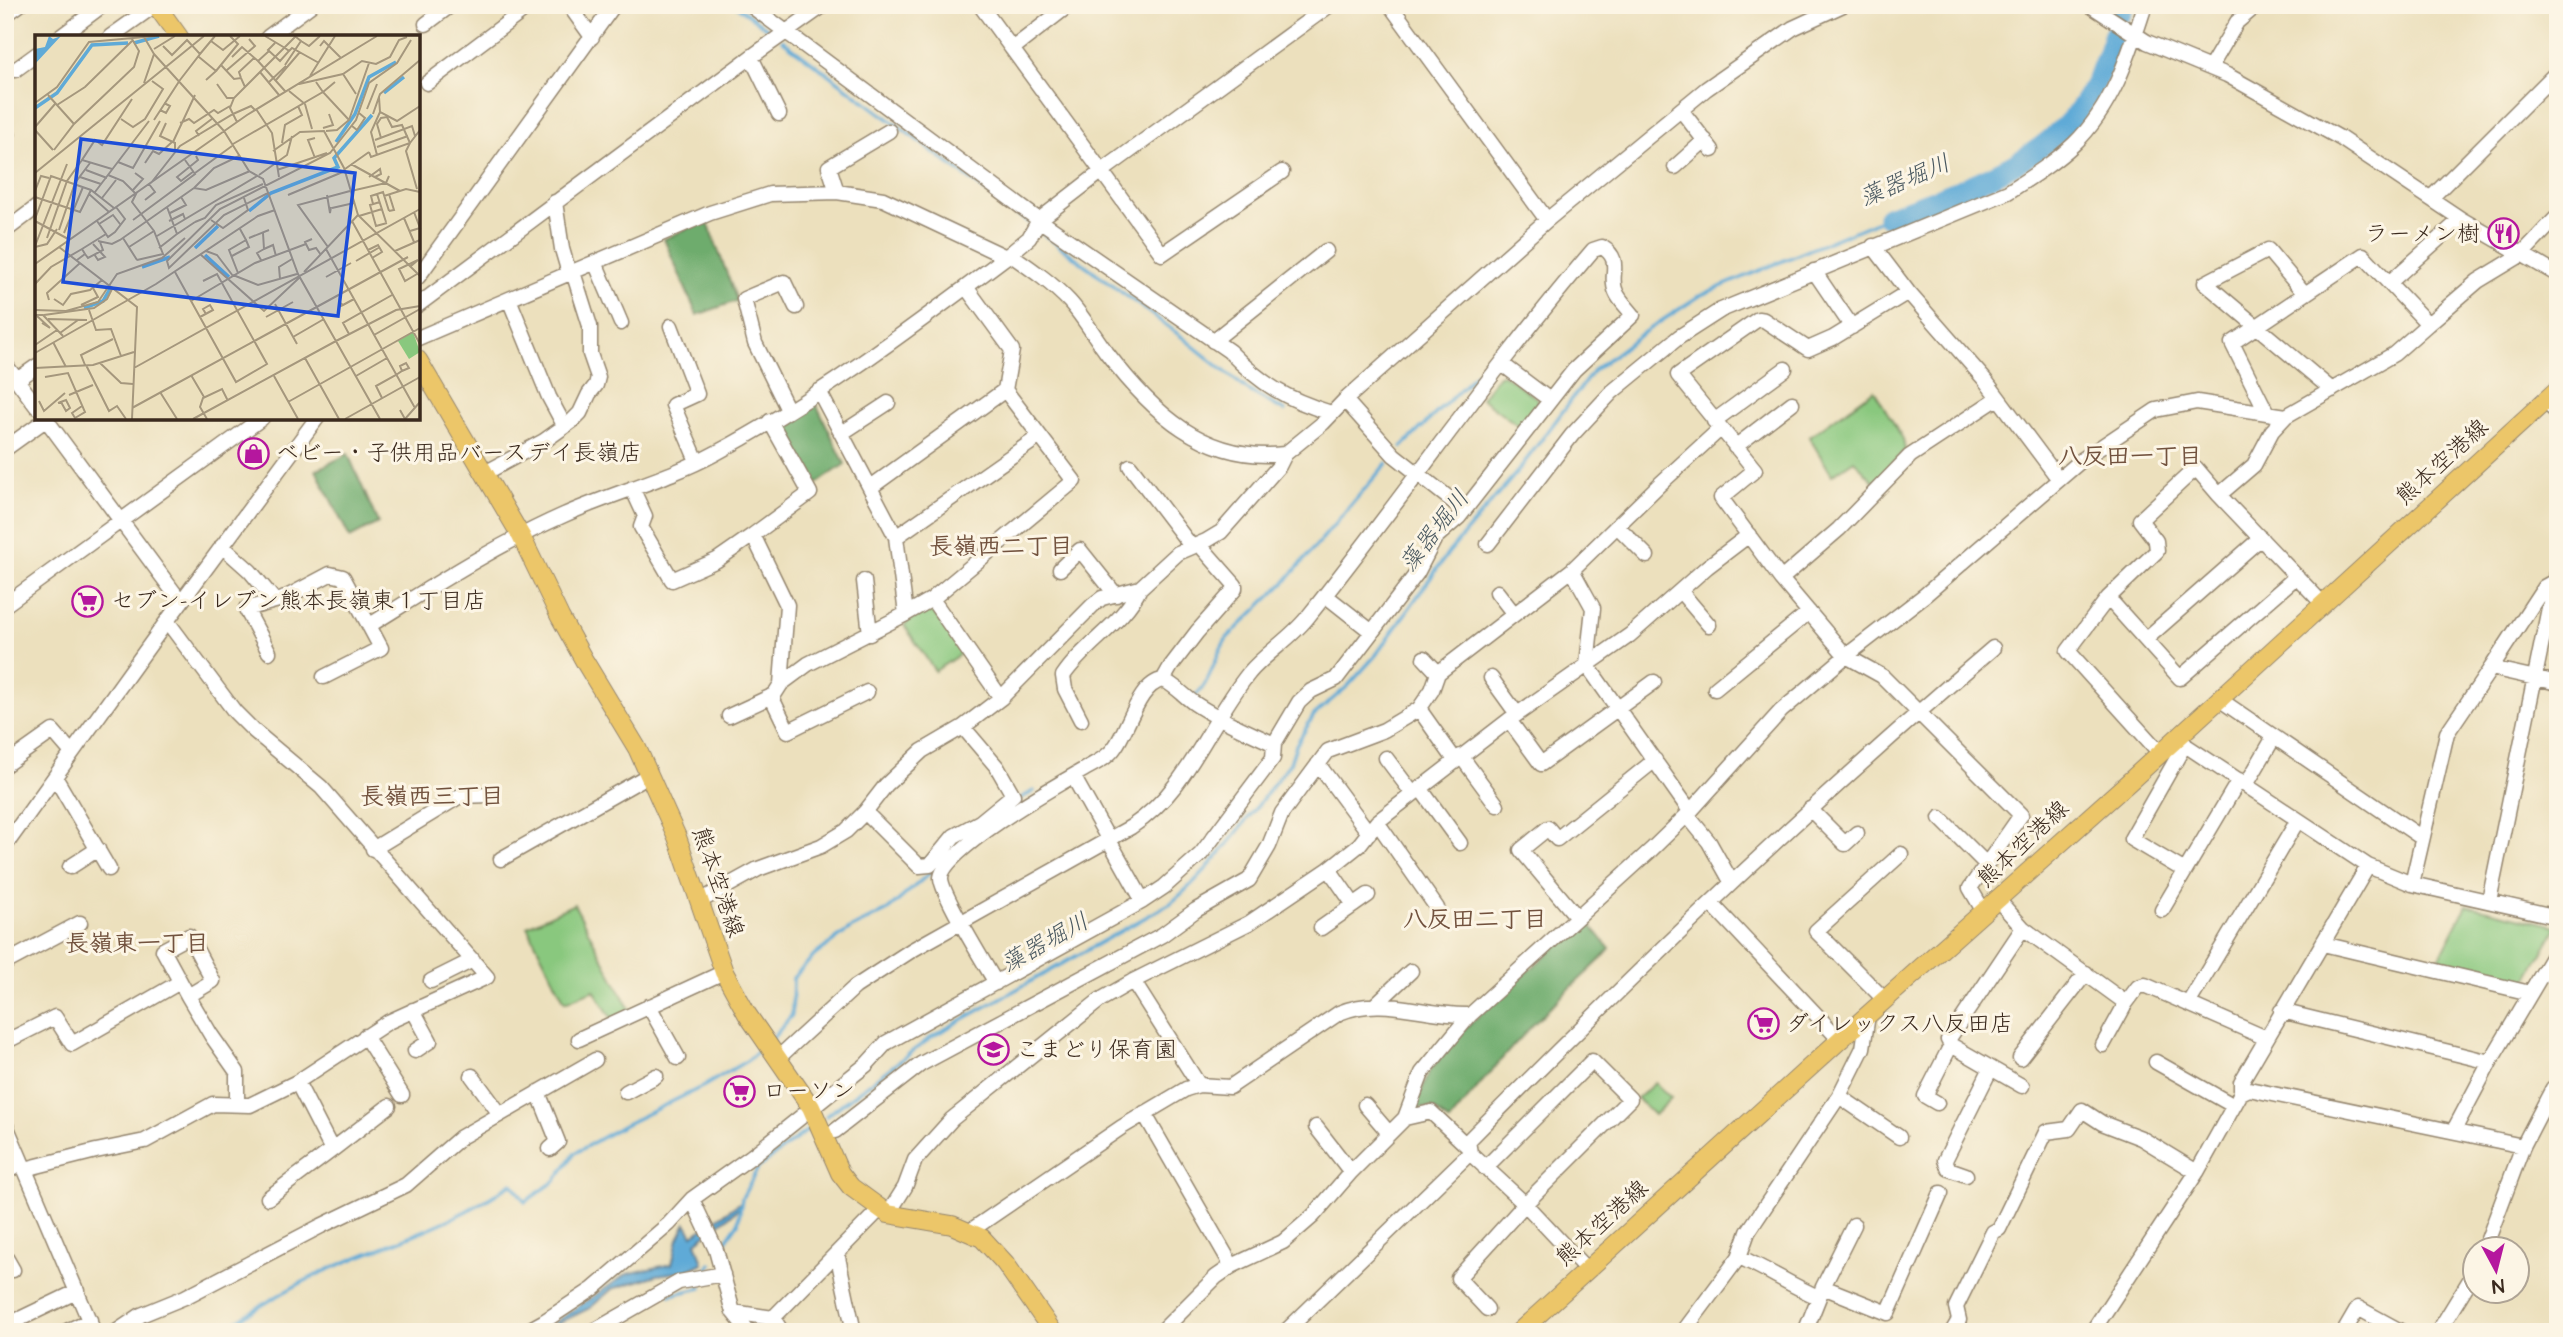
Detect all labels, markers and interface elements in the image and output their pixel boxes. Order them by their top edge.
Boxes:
inset map [35,35,420,420]
water label: 藻器堀川 [1854,147,1956,215]
restaurant icon: ラーメン樹 [2486,217,2520,251]
place label: ラーメン樹 [2365,218,2480,250]
street label: 熊本空港線 [2389,412,2495,512]
shop icon: ベビー・子供用品バースデイ長嶺店 [236,436,270,470]
place label: ベビー・子供用品バースデイ長嶺店 [276,437,642,469]
district label: 八反田一丁目 [2058,440,2202,474]
water label: 藻器堀川 [1392,483,1478,579]
district label: 長嶺西二丁目 [929,530,1073,564]
supermarket icon: セブン-イレブン熊本長嶺東１丁目店 [71,584,105,618]
place label: セブン-イレブン熊本長嶺東１丁目店 [111,585,486,617]
district label: 長嶺西三丁目 [360,780,504,814]
street label: 熊本空港線 [1970,793,2076,895]
street label: 熊本空港線 [684,822,752,942]
district label: 八反田二丁目 [1403,903,1547,937]
water label: 藻器堀川 [995,905,1095,981]
district label: 長嶺東一丁目 [65,927,209,961]
supermarket icon: ダイレックス八反田店 [1746,1007,1780,1041]
place label: ダイレックス八反田店 [1786,1008,2013,1040]
school or university icon: こまどり保育園 [976,1033,1010,1067]
place label: こまどり保育園 [1016,1034,1177,1066]
supermarket icon: ローソン [723,1074,757,1108]
place label: ローソン [763,1075,855,1107]
street label: 熊本空港線 [1549,1173,1655,1273]
north arrow [2462,1236,2532,1306]
text: N [2490,1271,2505,1300]

